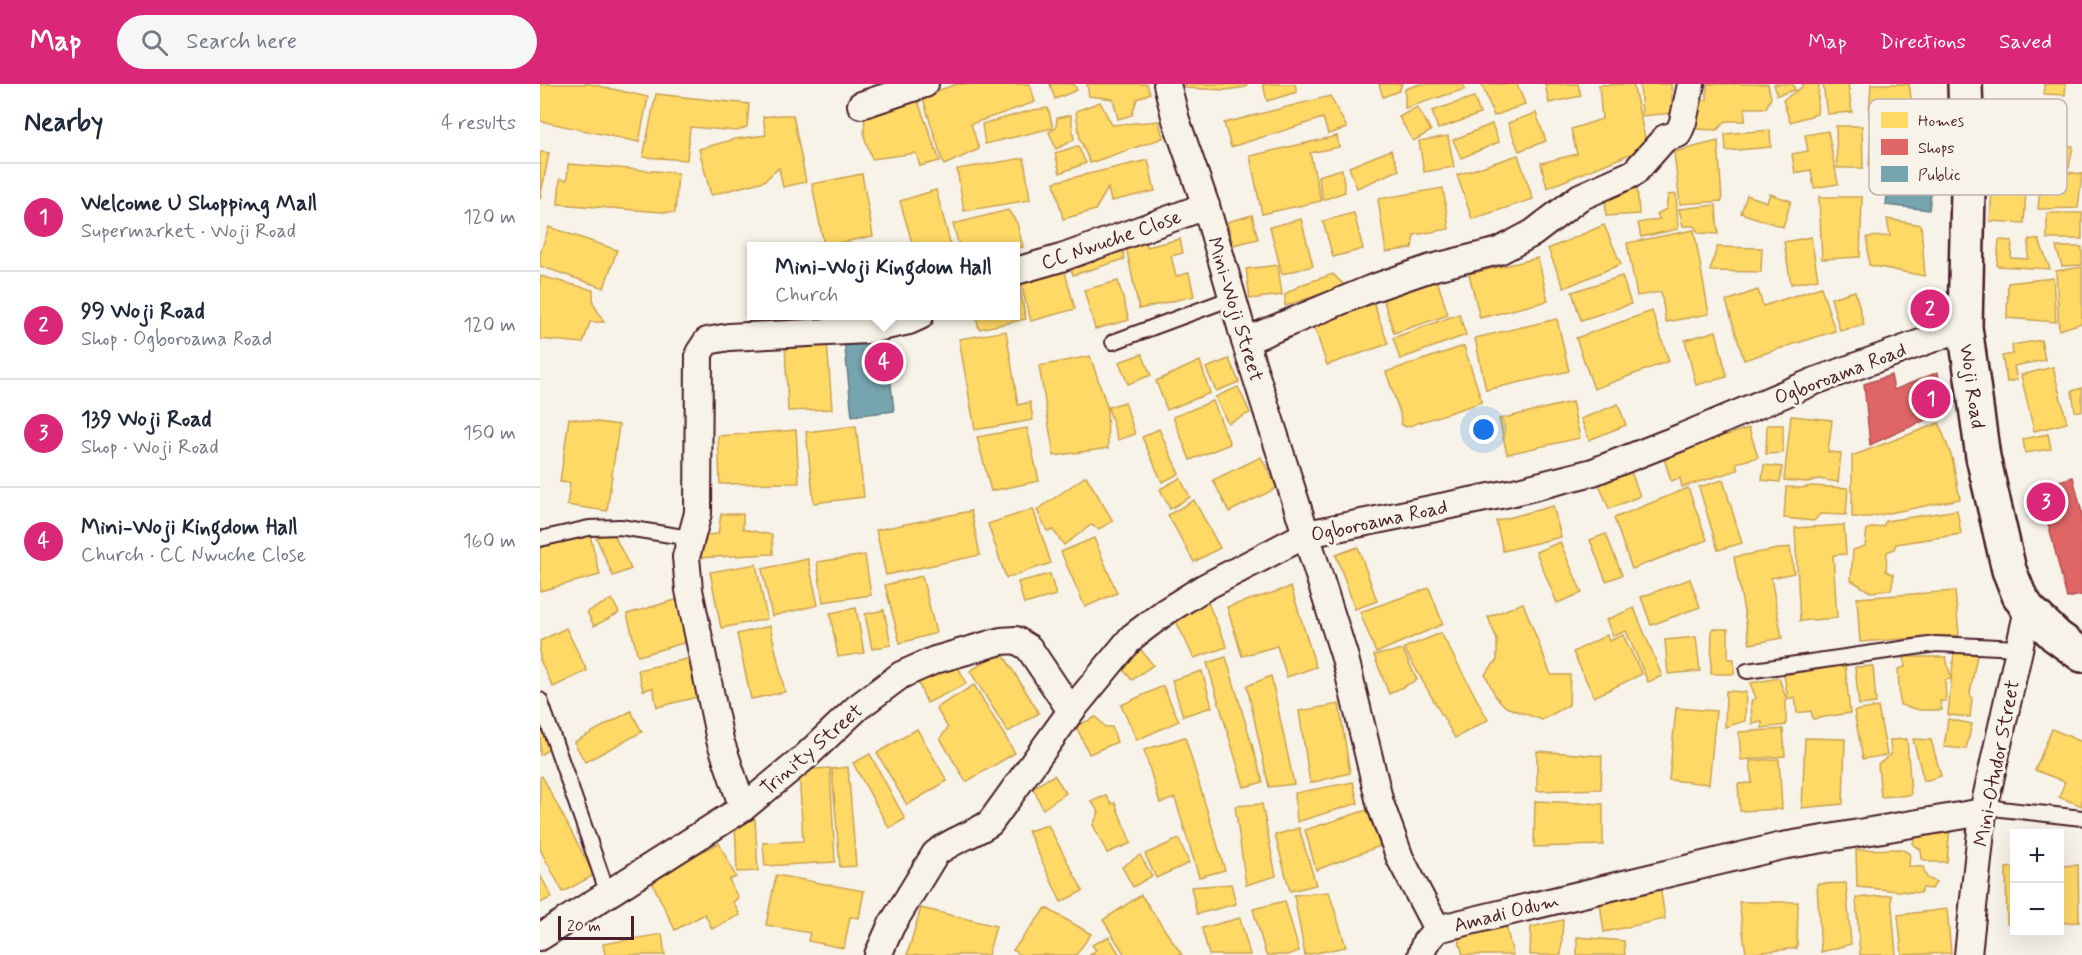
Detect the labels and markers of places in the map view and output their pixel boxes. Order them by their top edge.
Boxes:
pin: 2 [1910,286,1950,332]
pin: 4 [864,340,904,384]
pin: 1 [1912,376,1950,422]
pin: 3 [2026,480,2066,524]

